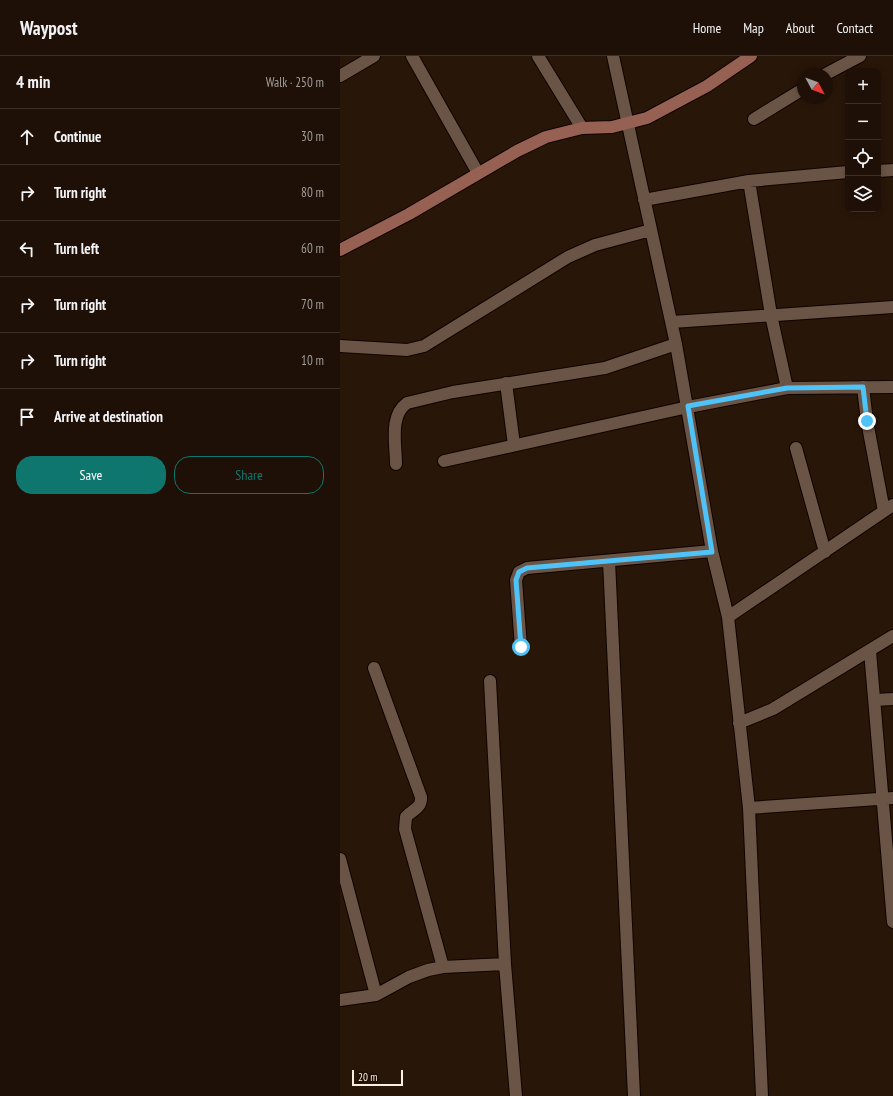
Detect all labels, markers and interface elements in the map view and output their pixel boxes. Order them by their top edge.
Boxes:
text: Waypost [20,16,77,40]
text: Home [693,19,721,37]
text: Map [743,19,764,37]
text: About [786,19,815,37]
text: Contact [837,19,873,37]
north arrow [797,68,833,104]
map controls [845,68,881,212]
button: + [845,68,881,104]
text: 4 min [16,71,50,93]
text: Walk · 250 m [266,74,324,91]
button: − [845,104,881,140]
icon: ahead [16,126,38,148]
text: Continue [54,127,101,146]
text: 30 m [301,128,324,145]
button: locate [845,140,881,176]
button: layers [845,176,881,212]
icon: right [16,182,38,204]
text: Turn right [54,183,106,202]
text: 80 m [301,184,324,201]
icon: left [16,238,38,260]
text: Turn left [54,239,99,258]
text: 60 m [301,240,324,257]
icon: right [16,294,38,316]
text: Turn right [54,295,106,314]
text: 70 m [301,296,324,313]
icon: right [16,350,38,372]
text: Turn right [54,351,106,370]
text: 10 m [301,352,324,369]
icon: arrive [16,406,38,428]
text: Arrive at destination [54,407,163,426]
route end [858,412,876,430]
button: Save [16,456,166,494]
button: Share [174,456,324,494]
route start [512,638,530,656]
scale bar [352,1068,403,1087]
text: 20 m [358,1070,377,1084]

